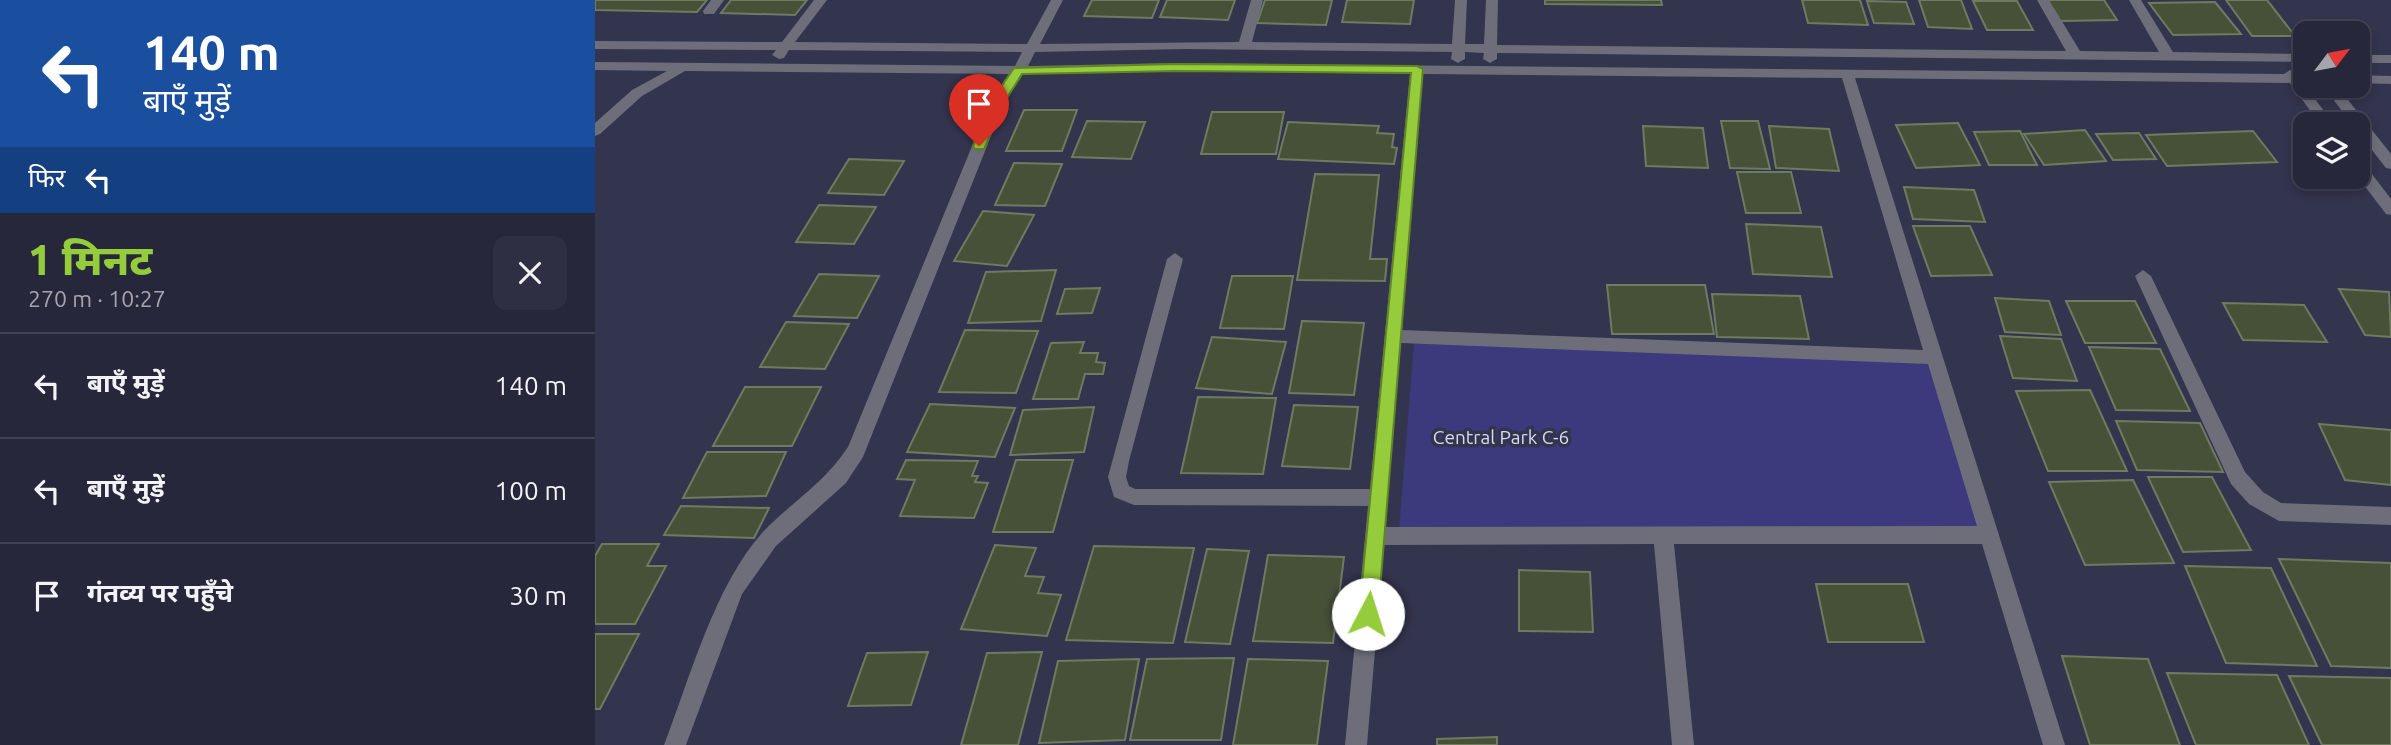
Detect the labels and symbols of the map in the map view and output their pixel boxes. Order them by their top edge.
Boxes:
north arrow [2293,21,2369,98]
pin [949,74,1009,146]
park label: Central Park C-6 [1433,426,1569,448]
position arrow [1331,577,1405,651]

